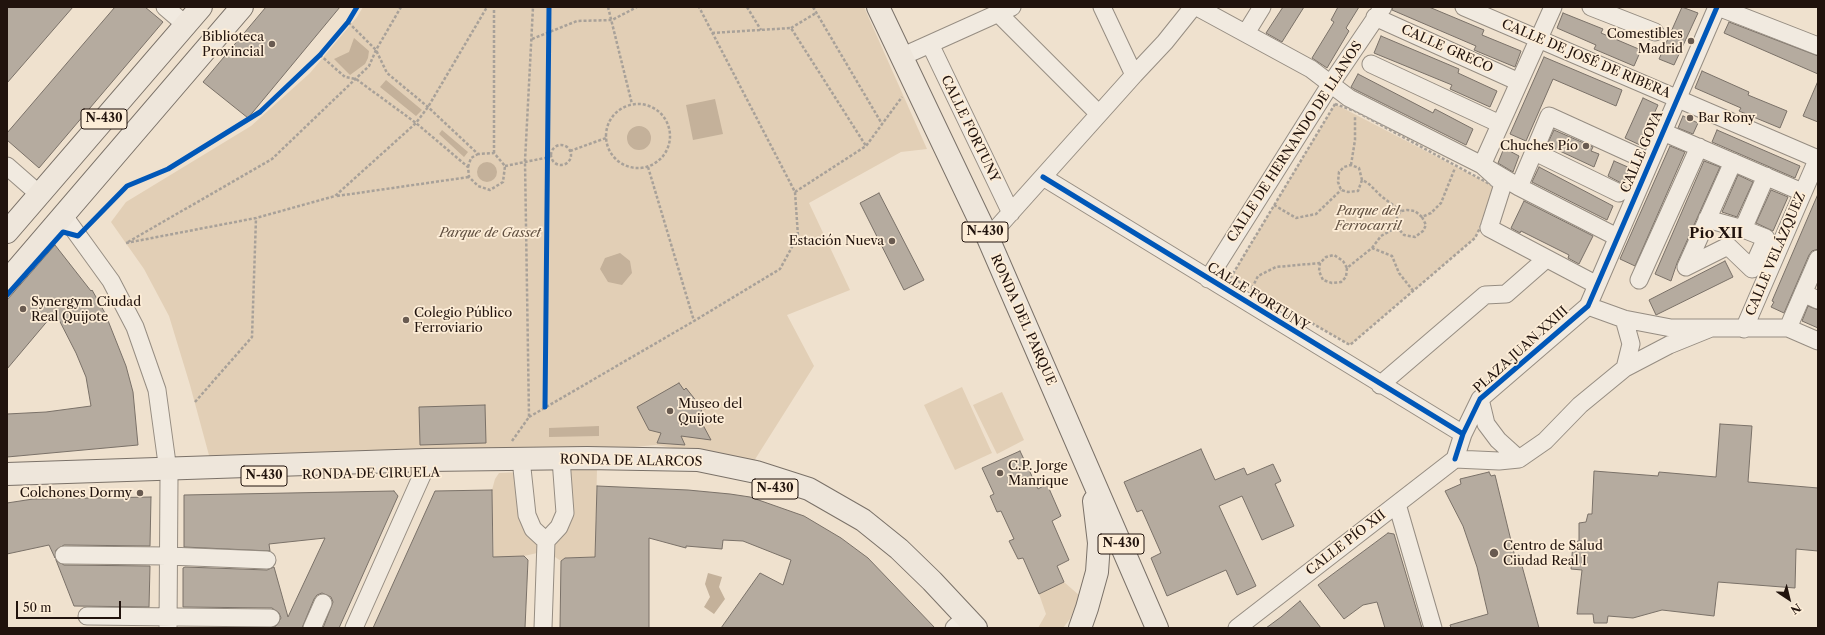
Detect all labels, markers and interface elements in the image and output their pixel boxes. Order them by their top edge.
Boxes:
street label: CALLE DE JOSÉ DE RIBERA [1499,16,1673,102]
street label: CALLE GRECO [1399,22,1495,76]
place label: Comestibles Madrid [1607,26,1683,57]
place label: Biblioteca Provincial [202,29,264,60]
marker: Comestibles Madrid [1686,36,1696,46]
marker: Biblioteca Provincial [267,39,277,49]
street label: CALLE DE HERNANDO DE LLANOS [1224,39,1366,245]
street label: CALLE FORTUNY [937,73,1003,185]
road number: N-430 [81,109,127,129]
street label: CALLE GOYA [1618,109,1666,195]
place label: Bar Rony [1698,110,1755,126]
marker: Bar Rony [1685,113,1695,123]
place label: Chuches Pío [1500,138,1578,154]
marker: Chuches Pío [1581,141,1591,151]
street label: CALLE VELÁZQUEZ [1743,190,1809,318]
park label: Parque del Ferrocarril [1335,203,1401,234]
road number: N-430 [962,222,1008,242]
park label: Parque de Gasset [439,225,541,241]
district label: Pio XII [1689,225,1743,243]
place label: Estación Nueva [789,233,884,249]
marker: Estación Nueva [887,236,897,246]
street label: RONDA DEL PARQUE [987,252,1059,388]
street label: CALLE FORTUNY [1204,259,1312,335]
place label: Synergym Ciudad Real Quijote [31,294,141,325]
street label: PLAZA JUAN XXIII [1471,303,1571,397]
marker: Synergym Ciudad Real Quijote [18,304,28,314]
place label: Colegio Público Ferroviario [414,305,512,336]
marker: Colegio Público Ferroviario [401,315,411,325]
place label: Museo del Quijote [678,396,742,427]
marker: Museo del Quijote [665,406,675,416]
street label: RONDA DE ALARCOS [560,452,702,470]
place label: C.P. Jorge Manrique [1008,458,1069,489]
street label: RONDA DE CIRUELA [302,465,440,483]
road number: N-430 [241,466,287,486]
marker: C.P. Jorge Manrique [995,468,1005,478]
road number: N-430 [752,479,798,499]
place label: Colchones Dormy [20,485,132,501]
marker: Colchones Dormy [135,488,145,498]
street label: CALLE PÍO XII [1303,507,1389,579]
road number: N-430 [1098,534,1144,554]
place label: Centro de Salud Ciudad Real I [1503,538,1603,569]
marker: Centro de Salud Ciudad Real I [1488,547,1500,559]
north arrow [1769,579,1809,619]
scale bar [18,593,123,619]
text: 50 m [23,600,52,615]
text: N [1788,600,1804,617]

